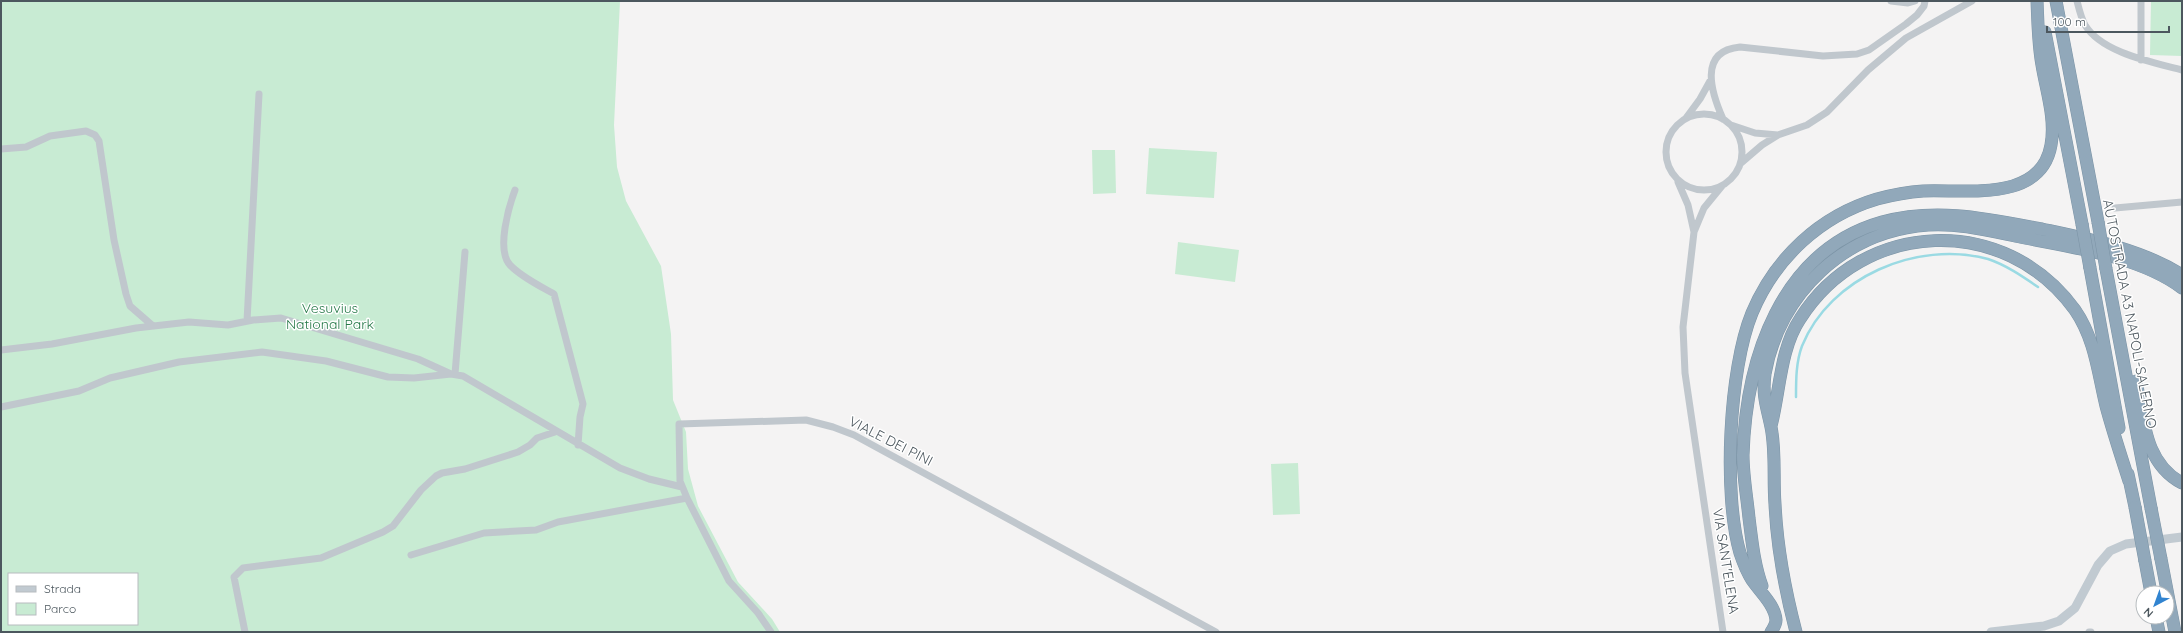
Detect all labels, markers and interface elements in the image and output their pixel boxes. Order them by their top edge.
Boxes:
scale bar [2047,8,2169,34]
text: 100 m [2053,14,2086,29]
street label: AUTOSTRADA A3 NAPOLI-SALERNO [2099,198,2161,430]
park label: Vesuvius National Park [286,299,374,333]
street label: VIALE DEI PINI [846,412,936,470]
street label: VIA SANT'ELENA [1709,507,1743,615]
legend [8,573,138,625]
text: Strada [44,581,81,596]
north arrow [2135,585,2175,625]
text: Parco [44,601,76,616]
text: N [2141,605,2156,620]

